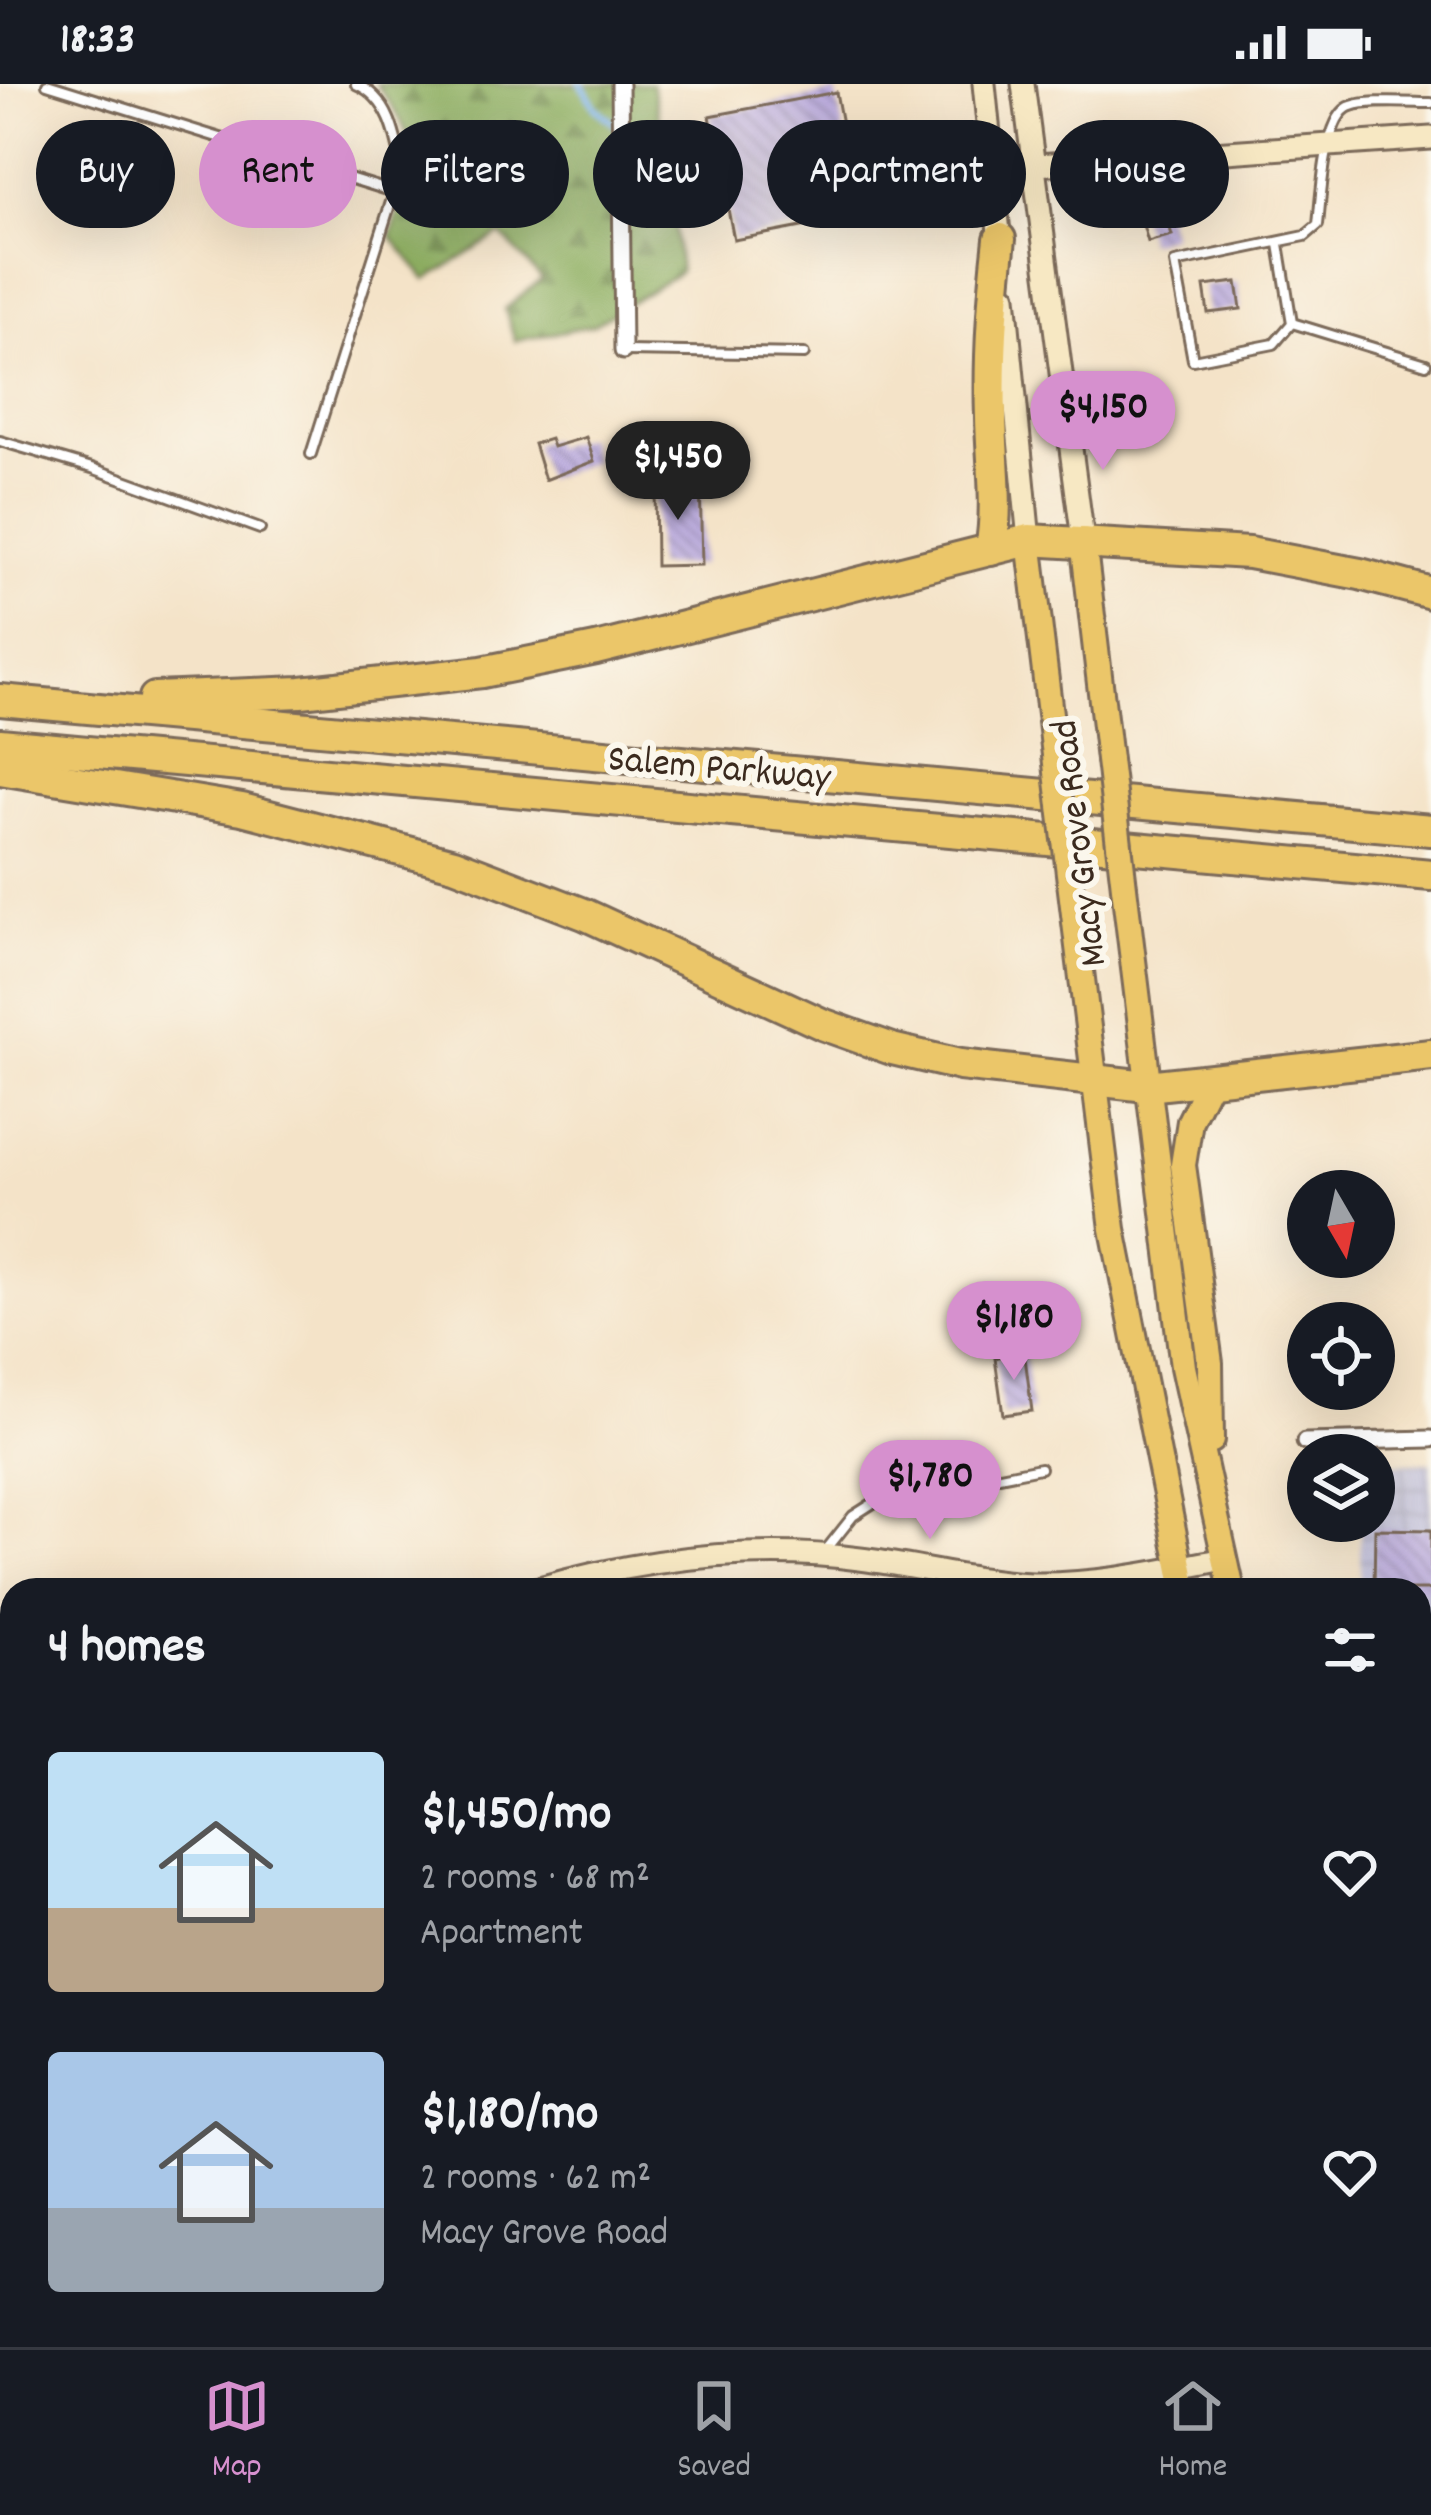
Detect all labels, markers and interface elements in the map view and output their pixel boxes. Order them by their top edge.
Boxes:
text: 18:33 [60,10,135,74]
chip: Buy [36,120,175,228]
chip: Rent [199,120,357,228]
chip: Filters [381,120,569,228]
chip: New [593,120,743,228]
chip: Apartment [767,120,1026,228]
chip: House [1050,120,1229,228]
pin: $4,150 [1005,371,1201,473]
text: $4,150 [1057,382,1149,437]
pin: $1,450 [580,421,776,523]
text: $1,450 [632,432,724,487]
street label: Macy Grove Road [1040,716,1124,970]
street label: Salem Parkway [605,734,834,808]
north arrow [1287,1170,1395,1278]
map controls [1287,1170,1395,1542]
pin: $1,180 [916,1281,1112,1383]
text: $1,180 [973,1292,1055,1347]
button: locate [1287,1302,1395,1410]
button: layers [1287,1434,1395,1542]
pin: $1,780 [832,1440,1028,1542]
text: $1,780 [886,1451,974,1506]
text: 4 homes [48,1614,206,1686]
icon: filters [1317,1617,1383,1683]
text: $1,450/mo [420,1781,612,1853]
icon: home [144,1800,288,1944]
icon: heart [1317,1839,1383,1905]
text: 2 rooms · 68 m² [420,1853,650,1908]
text: Apartment [420,1908,583,1963]
text: $1,180/mo [420,2081,598,2153]
icon: home [144,2100,288,2244]
icon: heart [1317,2139,1383,2205]
text: 2 rooms · 62 m² [420,2153,651,2208]
text: Macy Grove Road [420,2208,668,2263]
tab: Map [204,2373,270,2492]
tab: Saved [677,2373,751,2492]
tab: Home [1158,2373,1227,2492]

